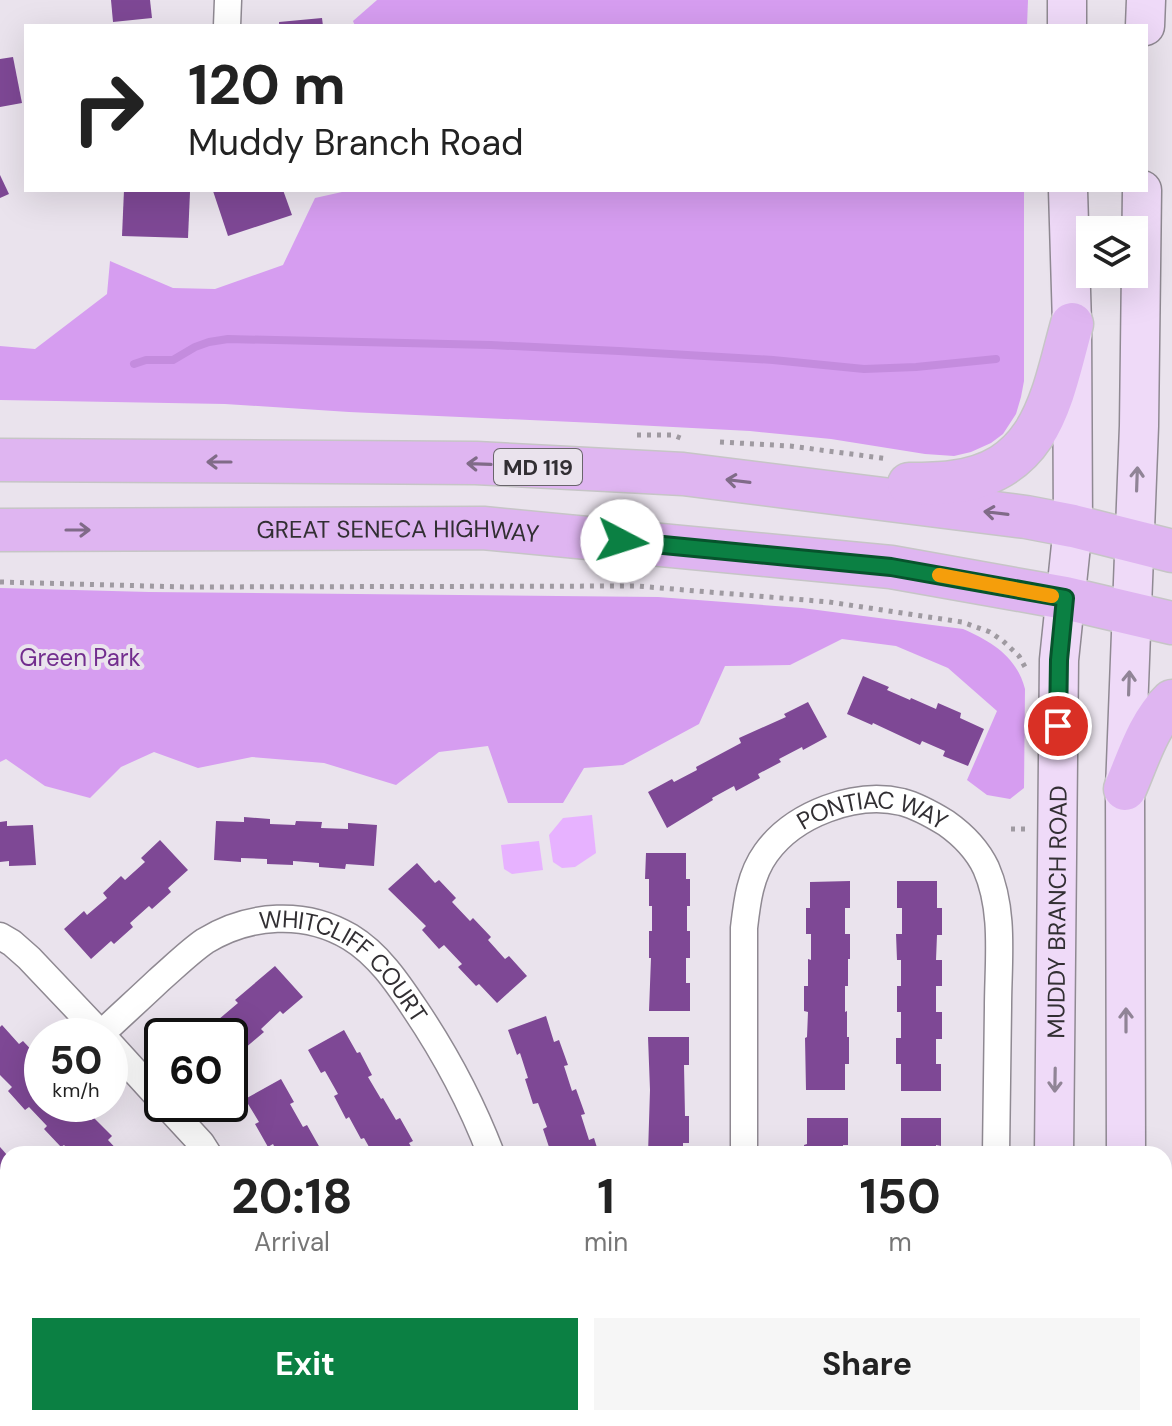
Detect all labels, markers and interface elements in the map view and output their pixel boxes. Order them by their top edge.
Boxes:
text: 120 m [188,48,346,121]
icon: right [56,56,160,160]
text: Muddy Branch Road [188,119,524,166]
map controls [1076,216,1148,288]
button: layers [1076,216,1148,288]
road number: MD 119 [494,449,582,485]
one-way arrow [206,454,233,469]
one-way arrow [466,456,493,471]
one-way arrow [1129,466,1144,493]
one-way arrow [725,474,752,489]
position arrow [580,499,664,583]
one-way arrow [984,505,1009,520]
street label: GREAT SENECA HIGHWAY [256,512,541,549]
one-way arrow [64,522,91,538]
park label: Green Park [19,642,141,673]
one-way arrow [1122,670,1137,697]
pin [1024,692,1092,760]
icon: arrive [1036,704,1080,748]
text: PONTIAC WAY [791,783,954,836]
street label: MUDDY BRANCH ROAD [1040,785,1073,1039]
street label: PONTIAC WAY [794,816,950,844]
street label: WHITCLIFF COURT [258,903,435,1028]
one-way arrow [1118,1007,1134,1034]
speed limit sign: 60 [144,1018,248,1122]
text: 50 [49,1034,103,1086]
one-way arrow [1047,1066,1063,1093]
text: km/h [52,1077,100,1103]
text: 20:18 [231,1165,353,1228]
text: 1 [597,1165,615,1228]
text: 150 [860,1165,941,1228]
text: Arrival [254,1225,330,1259]
text: min [584,1225,628,1259]
text: m [889,1225,912,1259]
button: Exit [32,1318,578,1410]
button: Share [594,1318,1140,1410]

